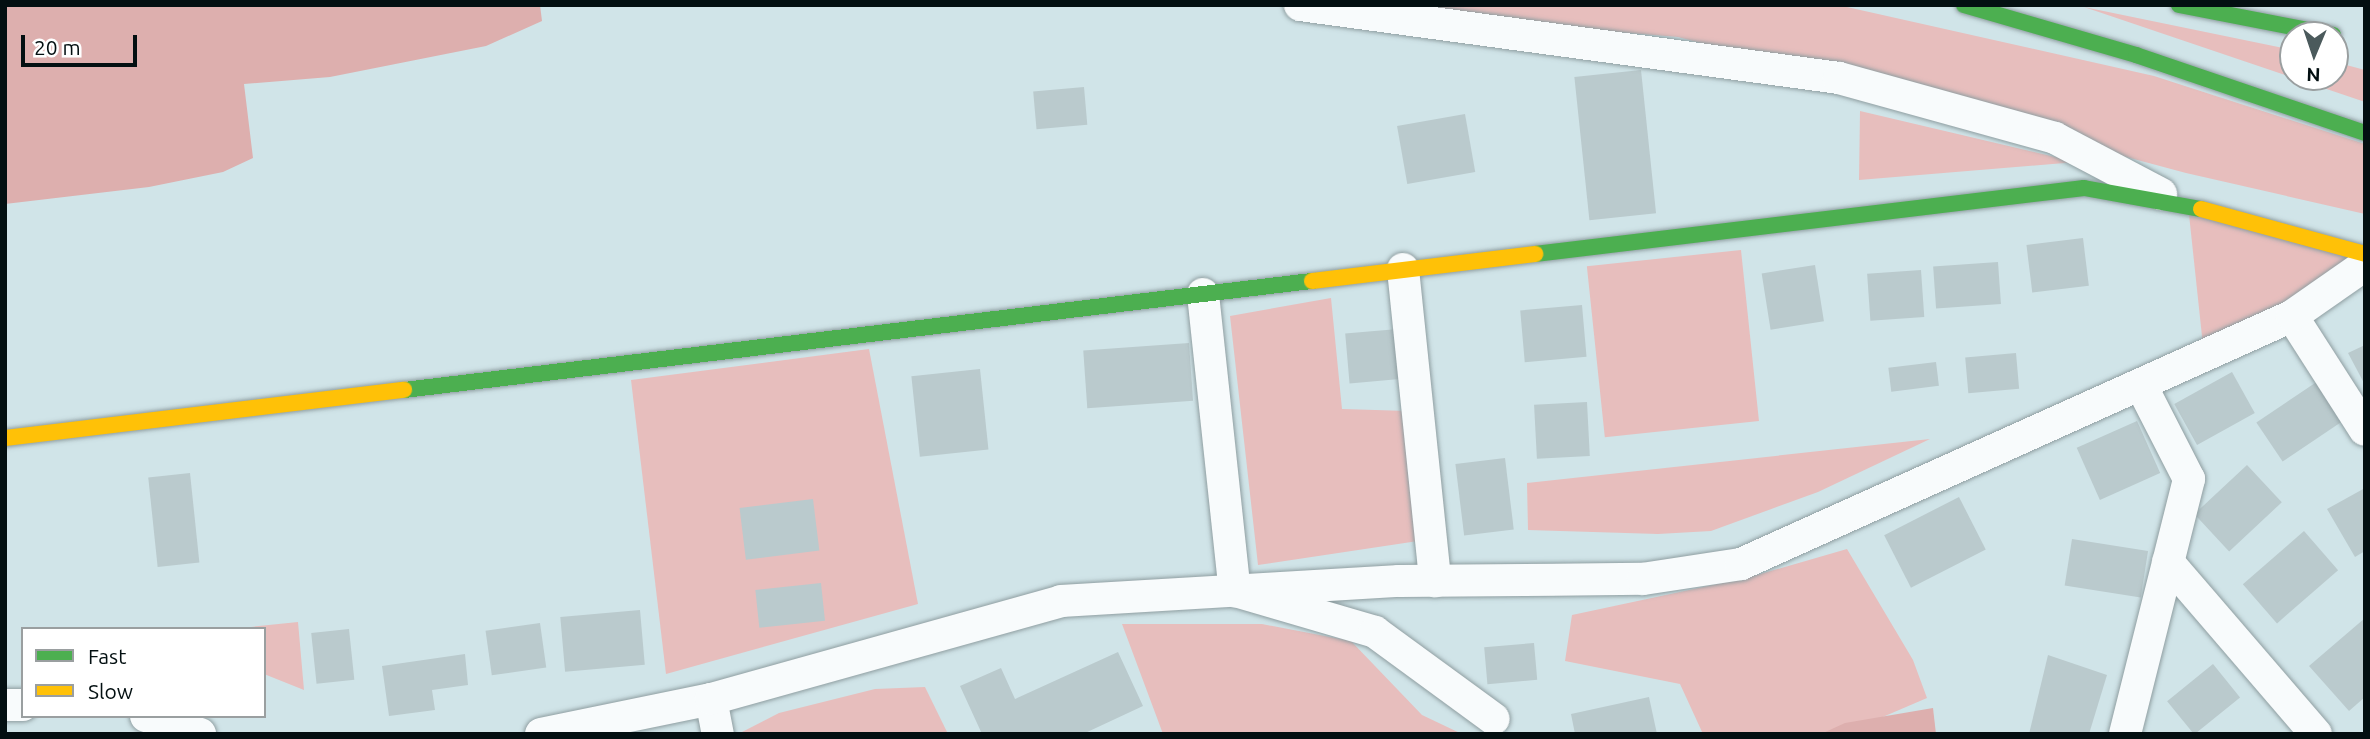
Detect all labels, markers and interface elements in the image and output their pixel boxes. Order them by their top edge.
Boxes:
scale bar [24,21,140,65]
north arrow [2279,21,2349,91]
text: 20 m [34,35,81,59]
text: N [2306,64,2321,86]
legend [21,627,266,718]
text: Fast [88,644,126,668]
text: Slow [88,679,133,703]

